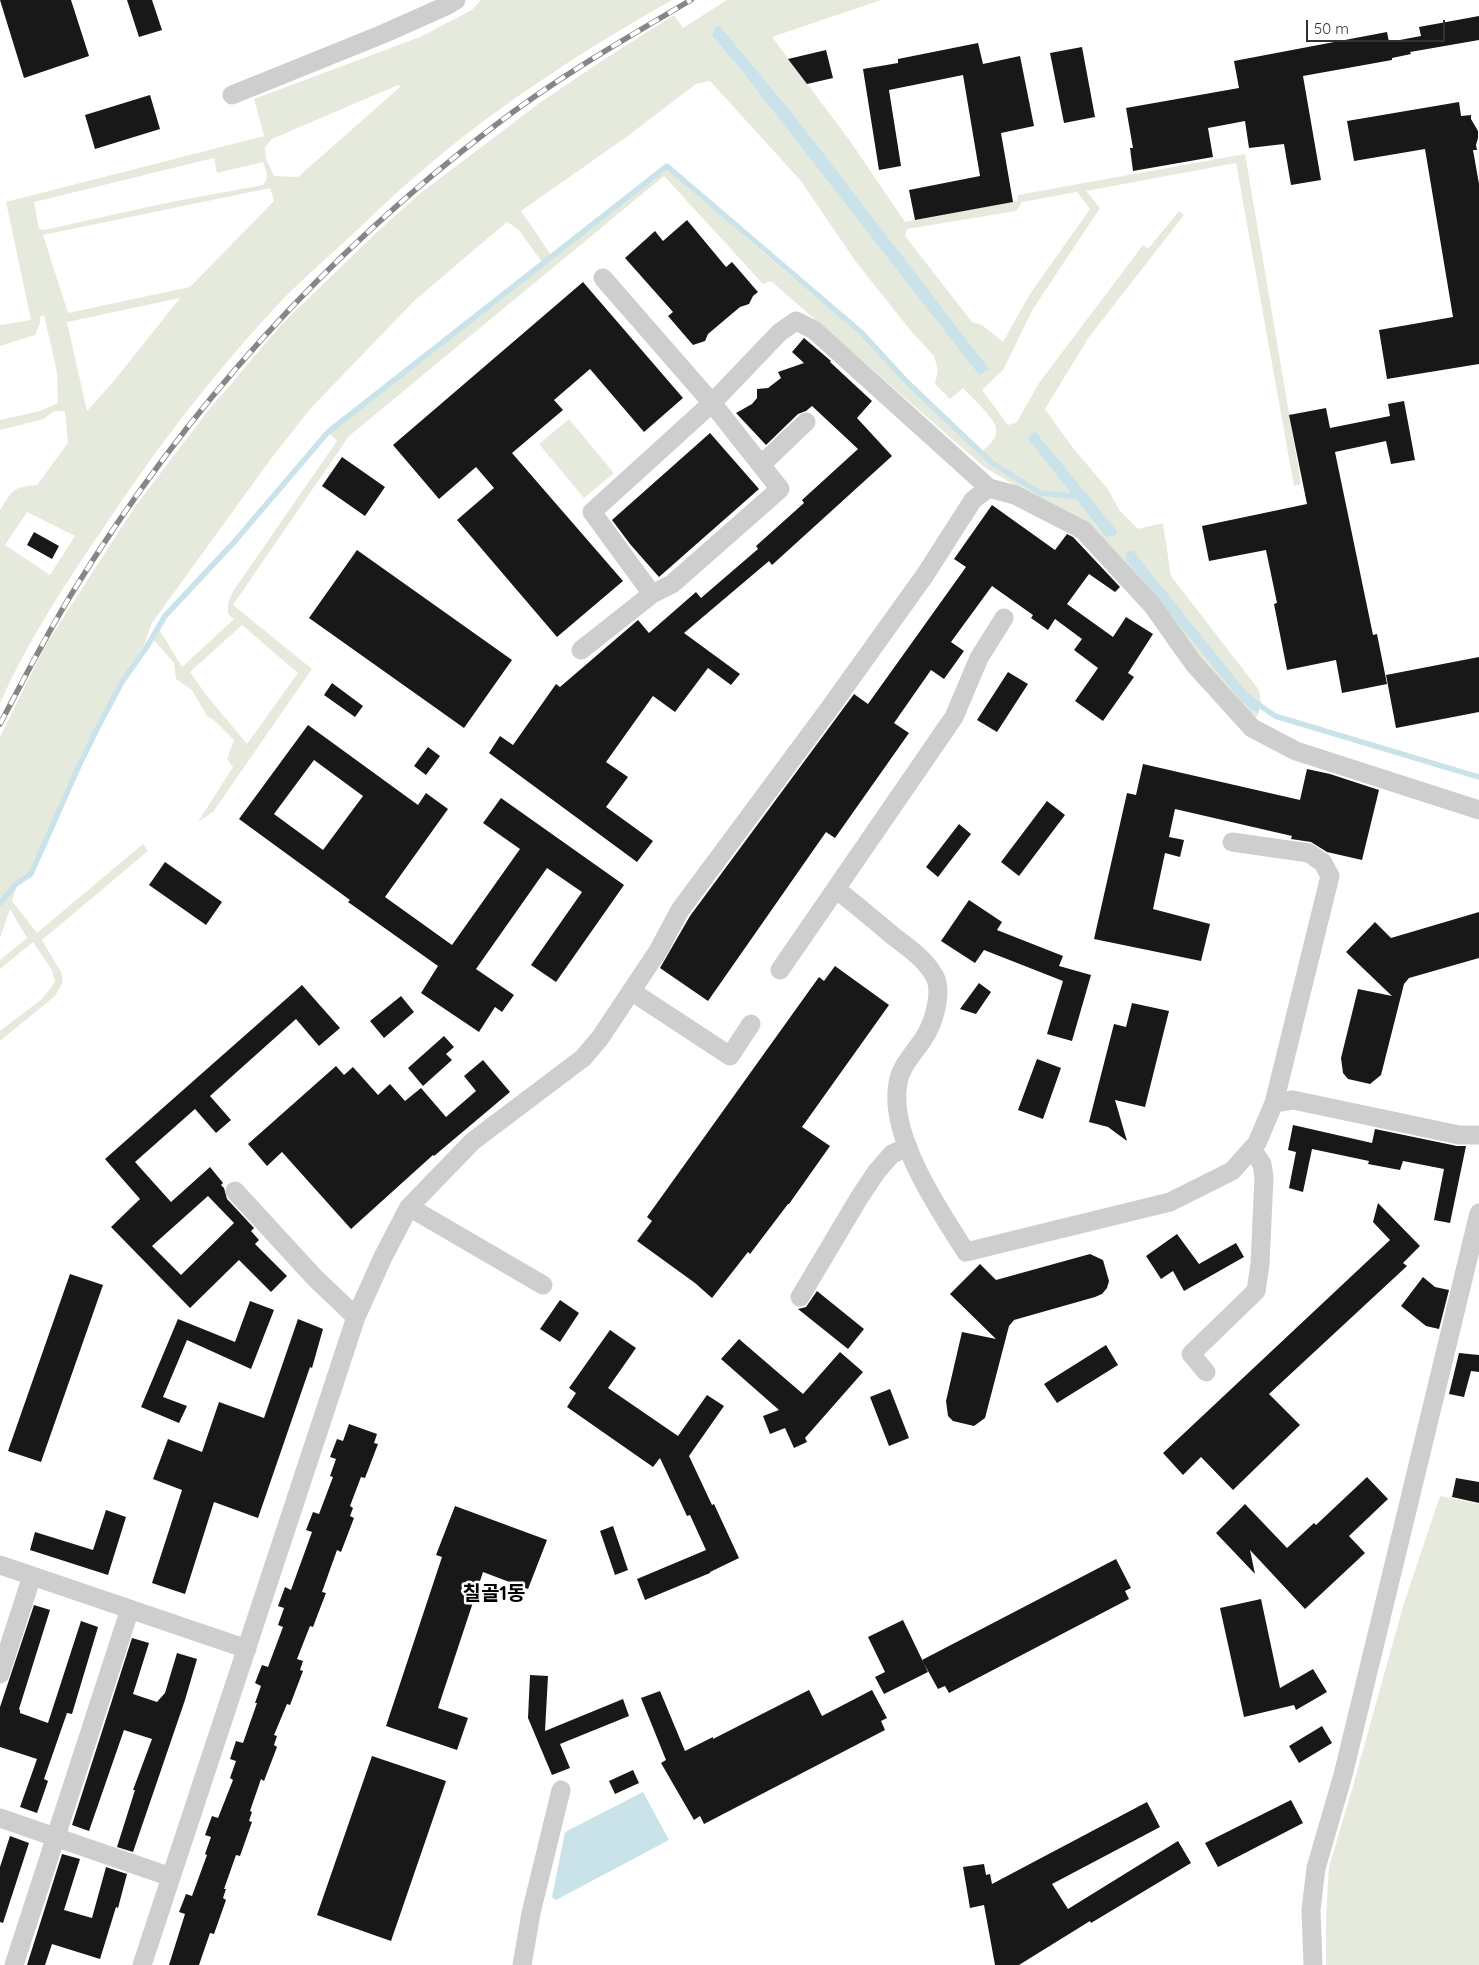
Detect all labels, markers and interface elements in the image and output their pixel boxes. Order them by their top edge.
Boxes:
scale bar [1309,10,1448,42]
text: 50 m [1314,19,1349,38]
district label: 칠골1동 [463,1582,525,1606]

